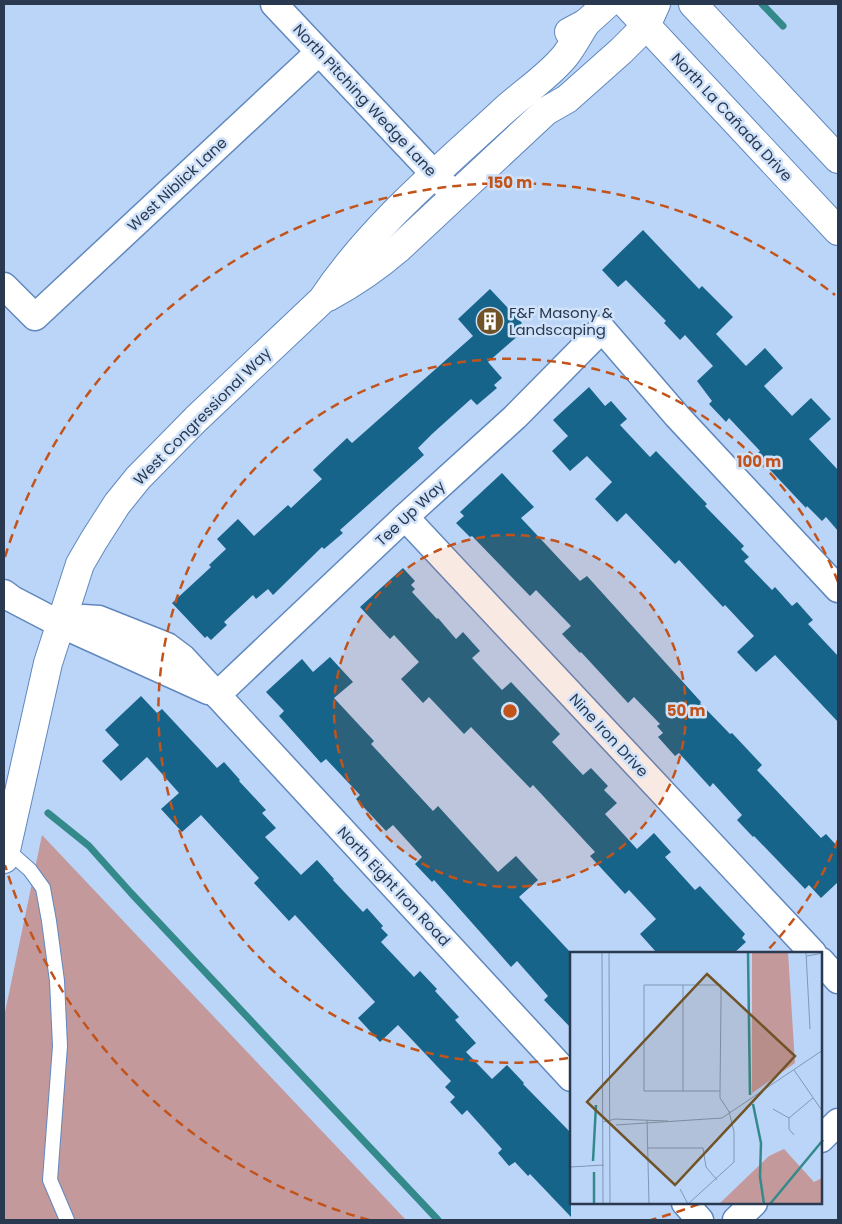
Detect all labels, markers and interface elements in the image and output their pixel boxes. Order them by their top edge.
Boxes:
street label: North Pitching Wedge Lane [288,19,442,181]
street label: North La Cañada Drive [667,48,797,186]
street label: West Niblick Lane [123,132,231,236]
text: 150 m [488,172,532,193]
place label: F&F Masony & Landscaping [509,302,613,340]
building icon: F&F Masony & Landscaping [475,306,505,336]
street label: West Congressional Way [129,342,276,489]
text: 100 m [737,451,781,472]
street label: Tee Up Way [371,475,450,551]
street label: Nine Iron Drive [565,689,653,781]
text: 50 m [667,700,705,721]
centre of rings [501,702,519,720]
street label: North Eight Iron Road [333,821,455,951]
inset map [570,952,822,1204]

